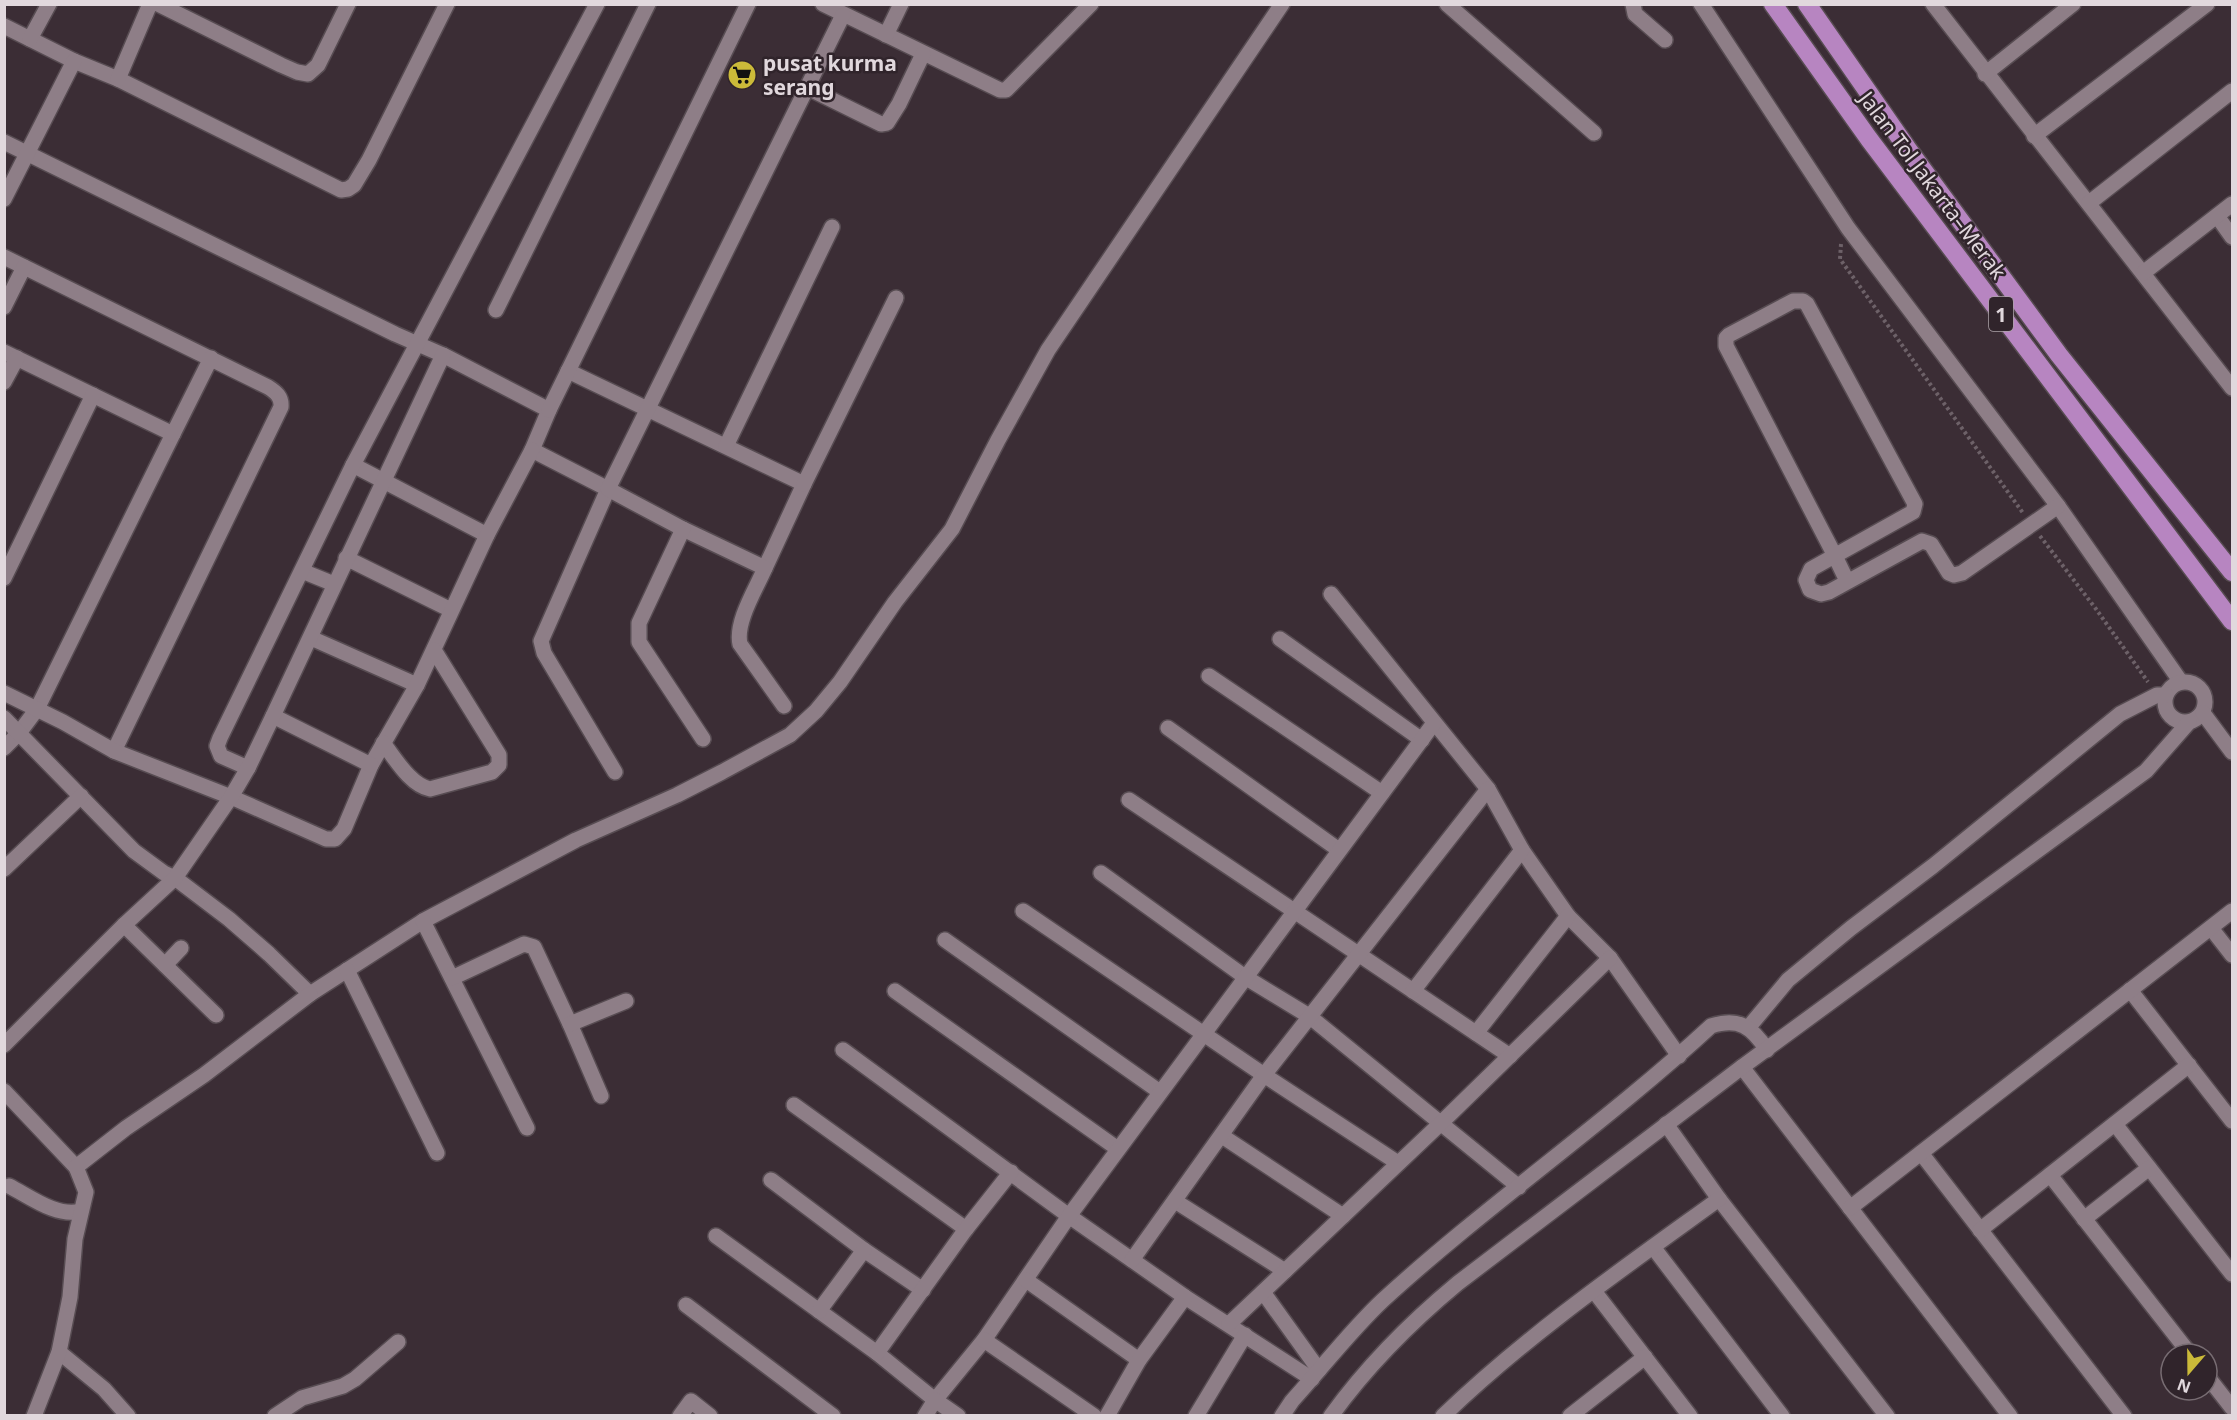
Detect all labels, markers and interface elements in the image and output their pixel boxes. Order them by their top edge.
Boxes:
place label: pusat kurma serang [763,49,897,101]
supermarket icon: pusat kurma serang [726,59,758,91]
street label: Jalan Tol Jakarta–Merak [1852,84,2013,285]
road number: 1 [1989,297,2013,331]
north arrow [2159,1342,2219,1402]
text: N [2174,1374,2194,1399]

